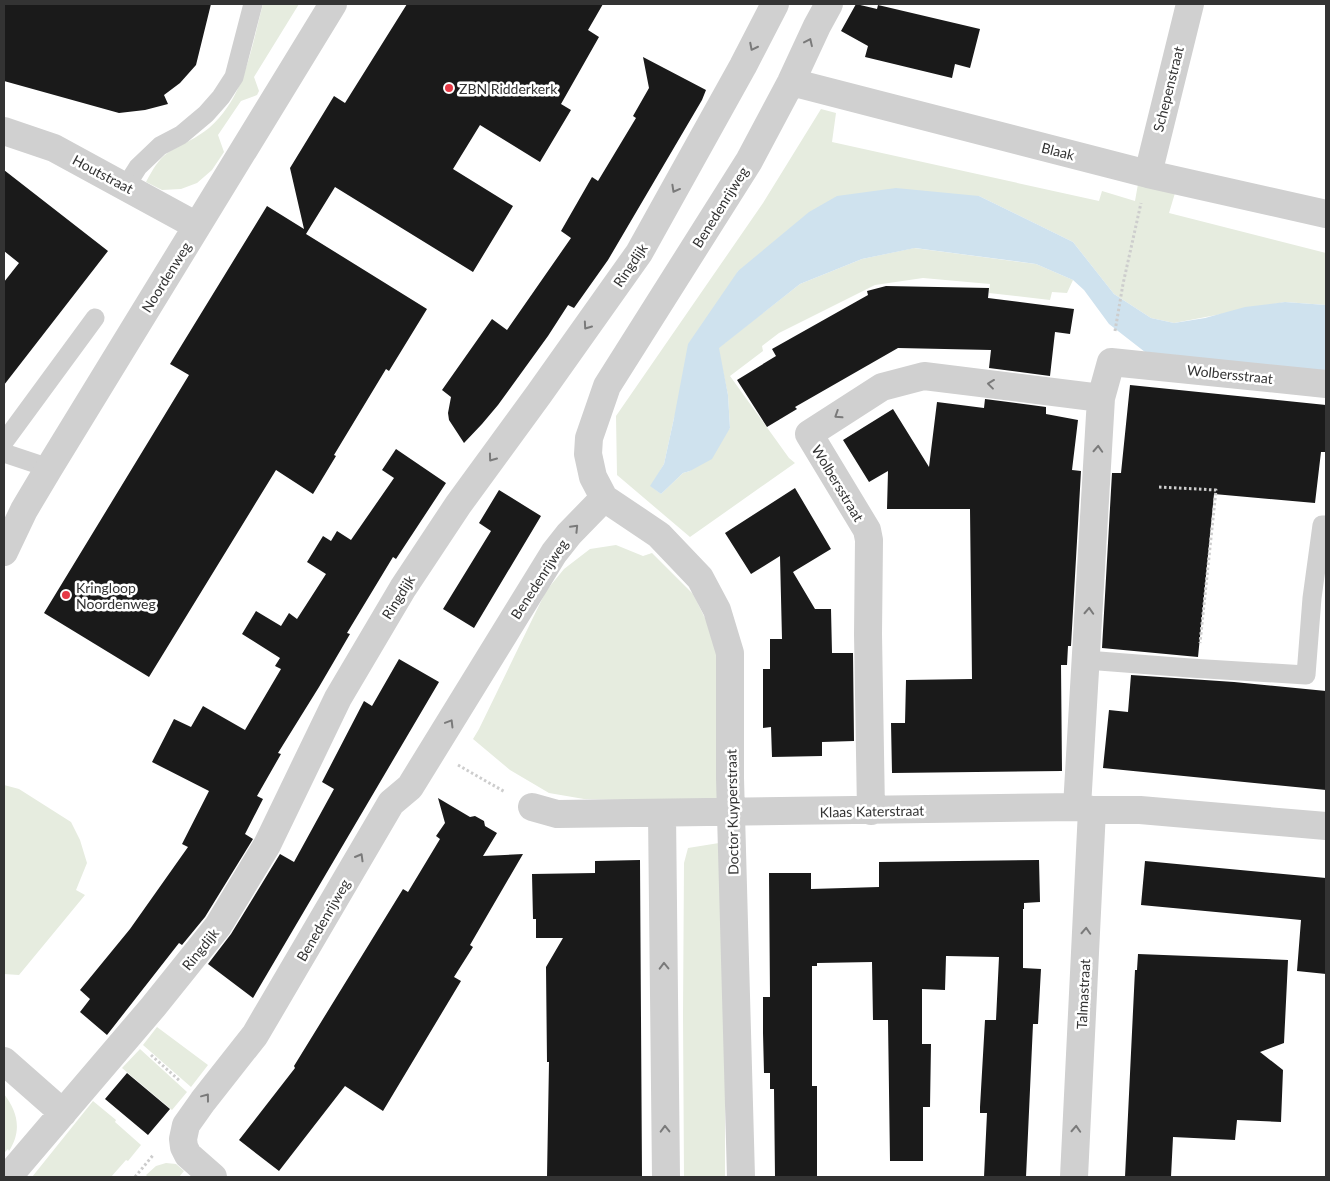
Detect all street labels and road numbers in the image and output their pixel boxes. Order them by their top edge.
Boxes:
street label: Schepenstraat [1149,45,1187,133]
street label: Blaak [1040,139,1077,163]
street label: Houtstraat [70,151,136,197]
street label: Benedenrijweg [688,163,752,251]
street label: Noordenweg [138,239,194,315]
street label: Ringdijk [609,239,651,290]
street label: Wolbersstraat [1186,361,1274,387]
street label: Wolbersstraat [809,442,867,524]
street label: Benedenrijweg [507,536,571,622]
street label: Ringdijk [378,571,419,622]
street label: Doctor Kuyperstraat [722,749,742,875]
street label: Klaas Katerstraat [820,802,924,820]
street label: Benedenrijweg [293,876,353,964]
street label: Ringdijk [178,924,222,973]
street label: Talmastraat [1073,958,1093,1030]

